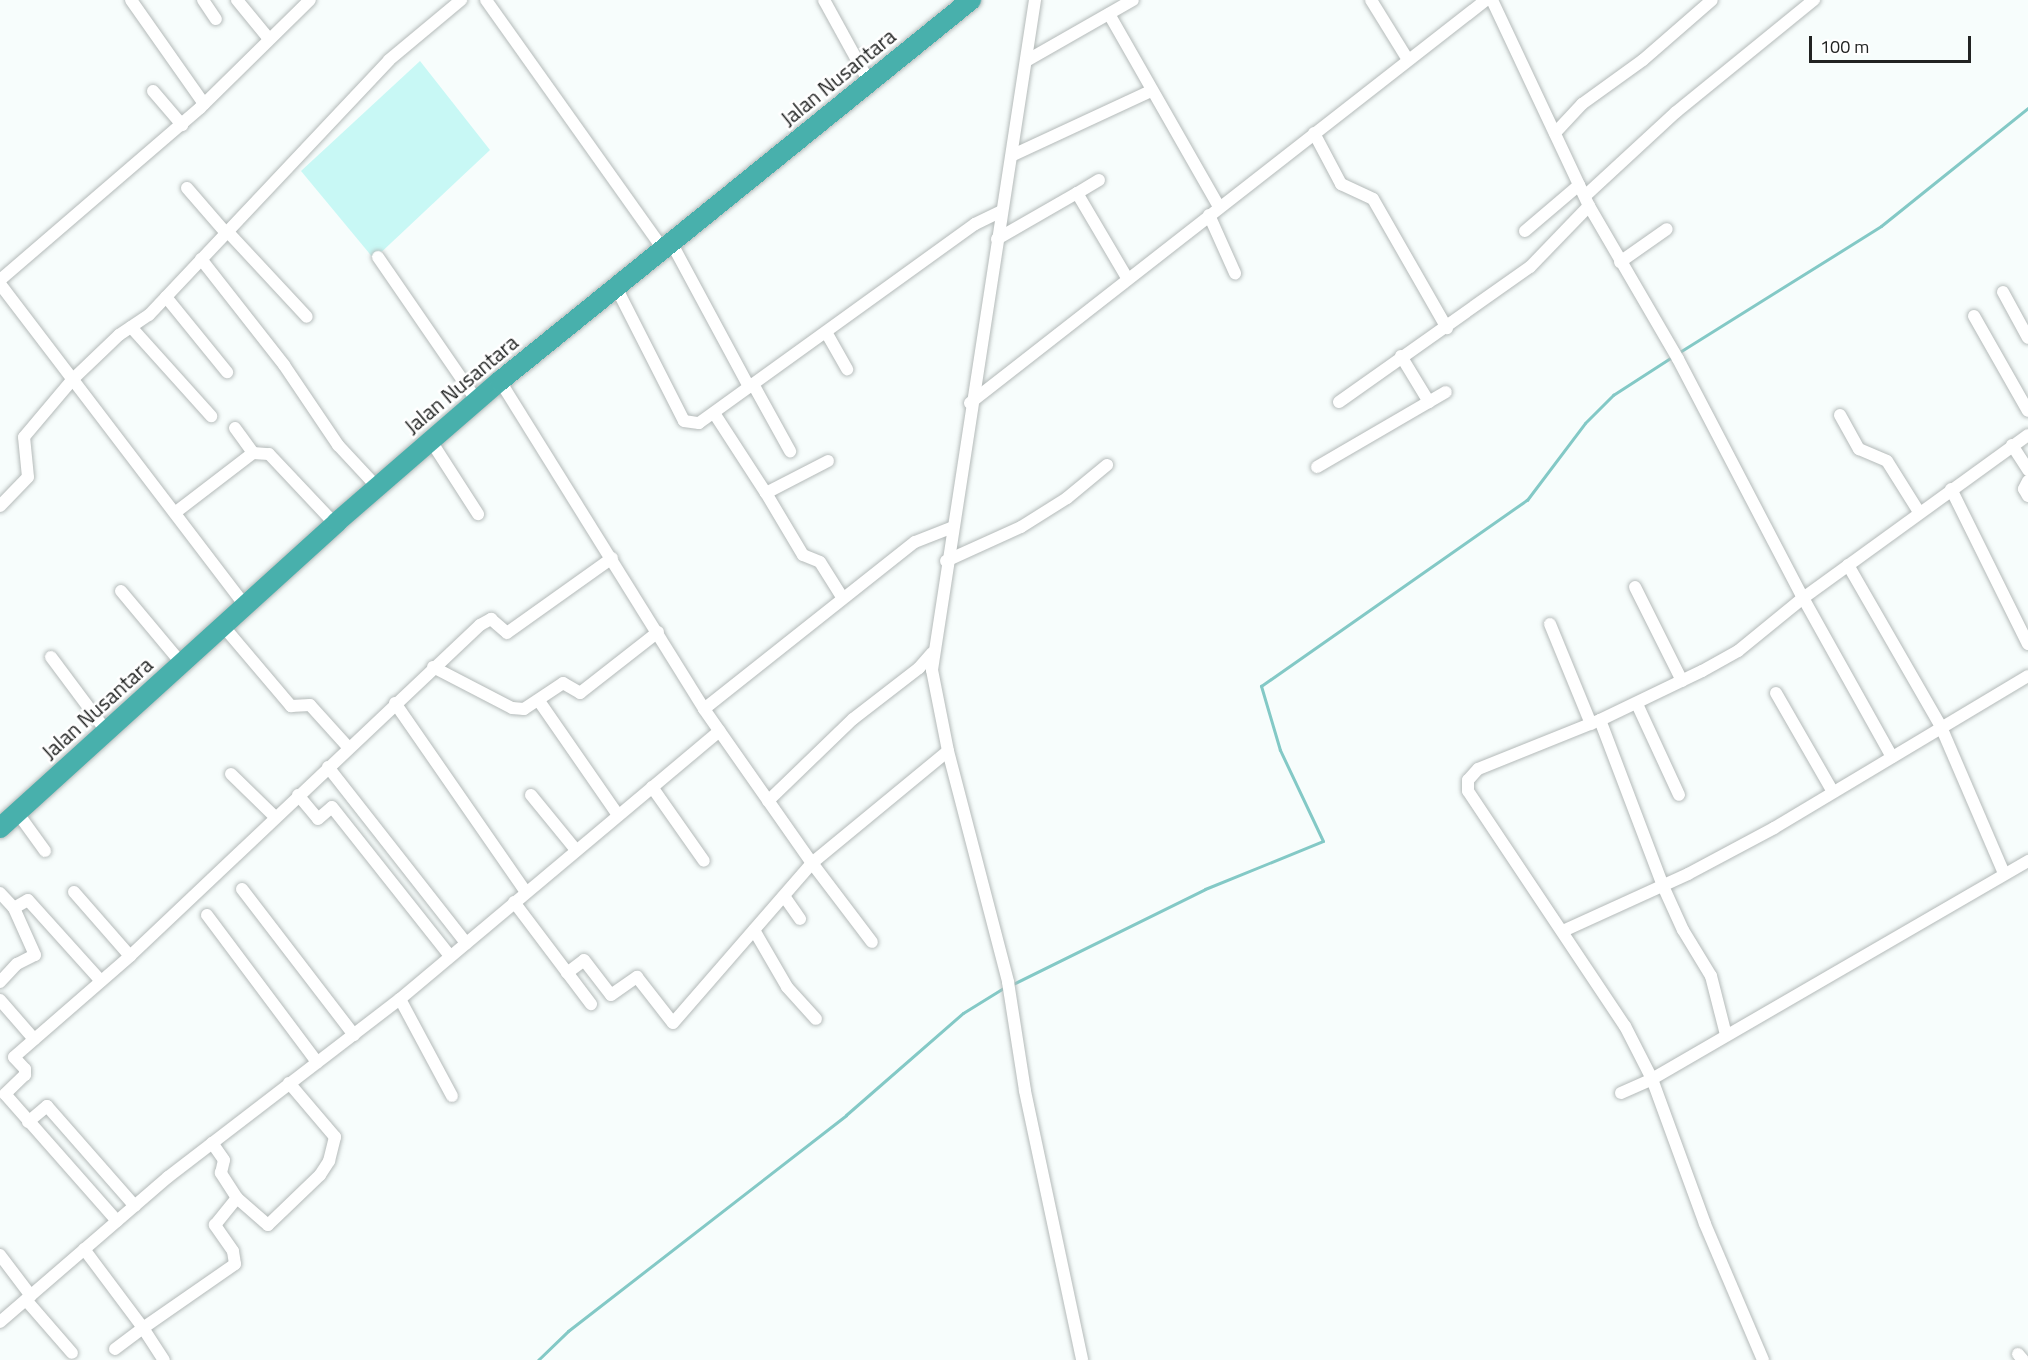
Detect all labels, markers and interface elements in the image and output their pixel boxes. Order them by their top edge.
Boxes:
street label: Jalan Nusantara [776,23,900,131]
scale bar [1812,24,1974,62]
text: 100 m [1820,33,1869,60]
street label: Jalan Nusantara [399,329,523,439]
street label: Jalan Nusantara [36,652,158,764]

